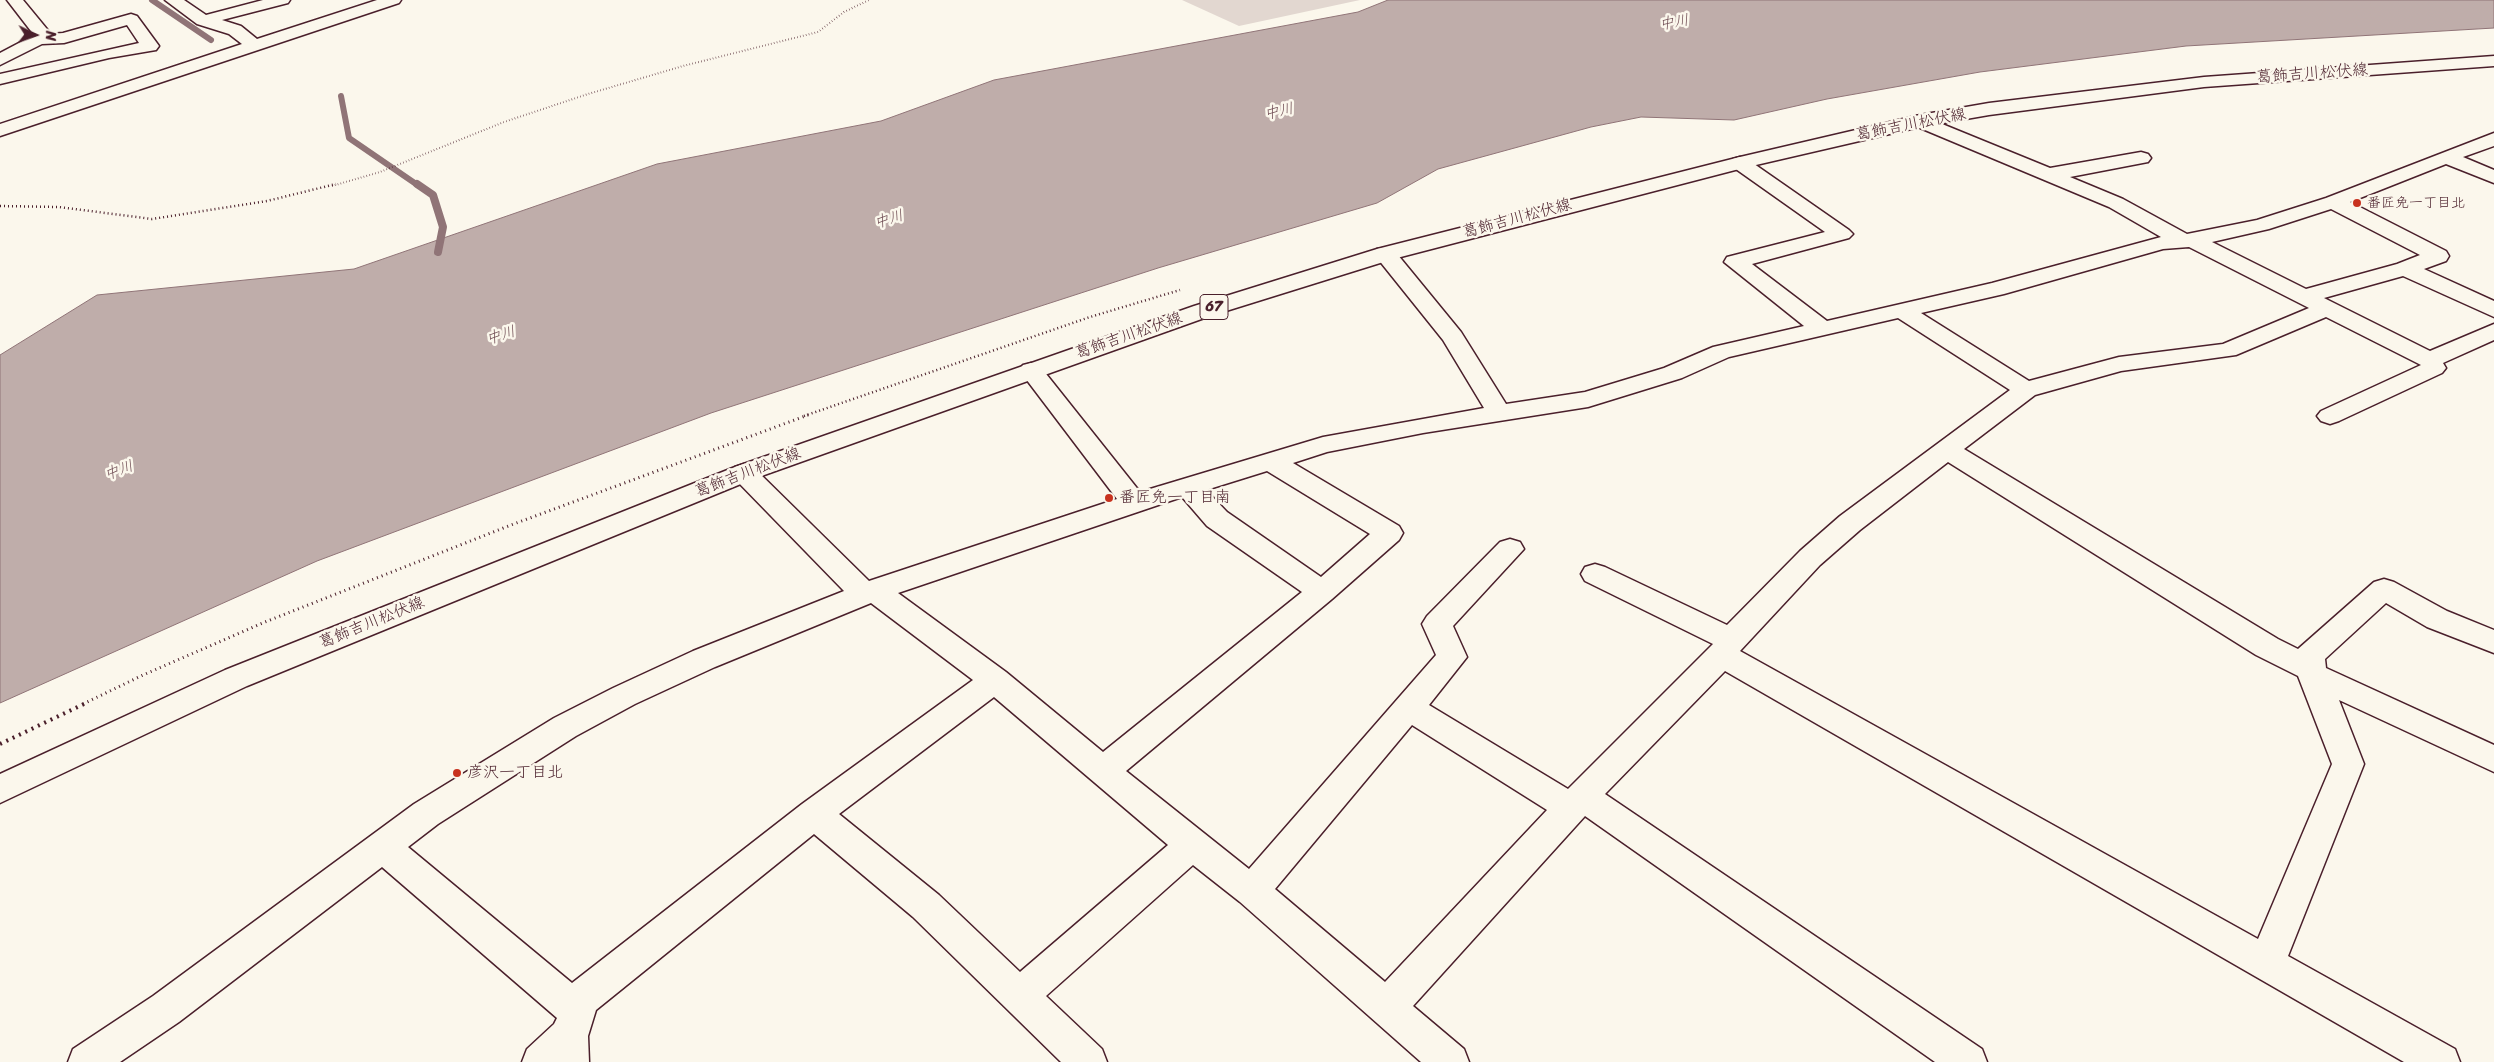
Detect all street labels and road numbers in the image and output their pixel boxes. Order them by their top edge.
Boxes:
street label: 葛飾吉川松伏線 [2255,61,2369,87]
street label: 葛飾吉川松伏線 [1854,105,1968,145]
street label: 葛飾吉川松伏線 [1460,195,1574,243]
road number: 67 [1200,294,1228,320]
street label: 葛飾吉川松伏線 [1073,309,1185,363]
street label: 葛飾吉川松伏線 [692,444,804,502]
street label: 葛飾吉川松伏線 [316,593,428,653]

